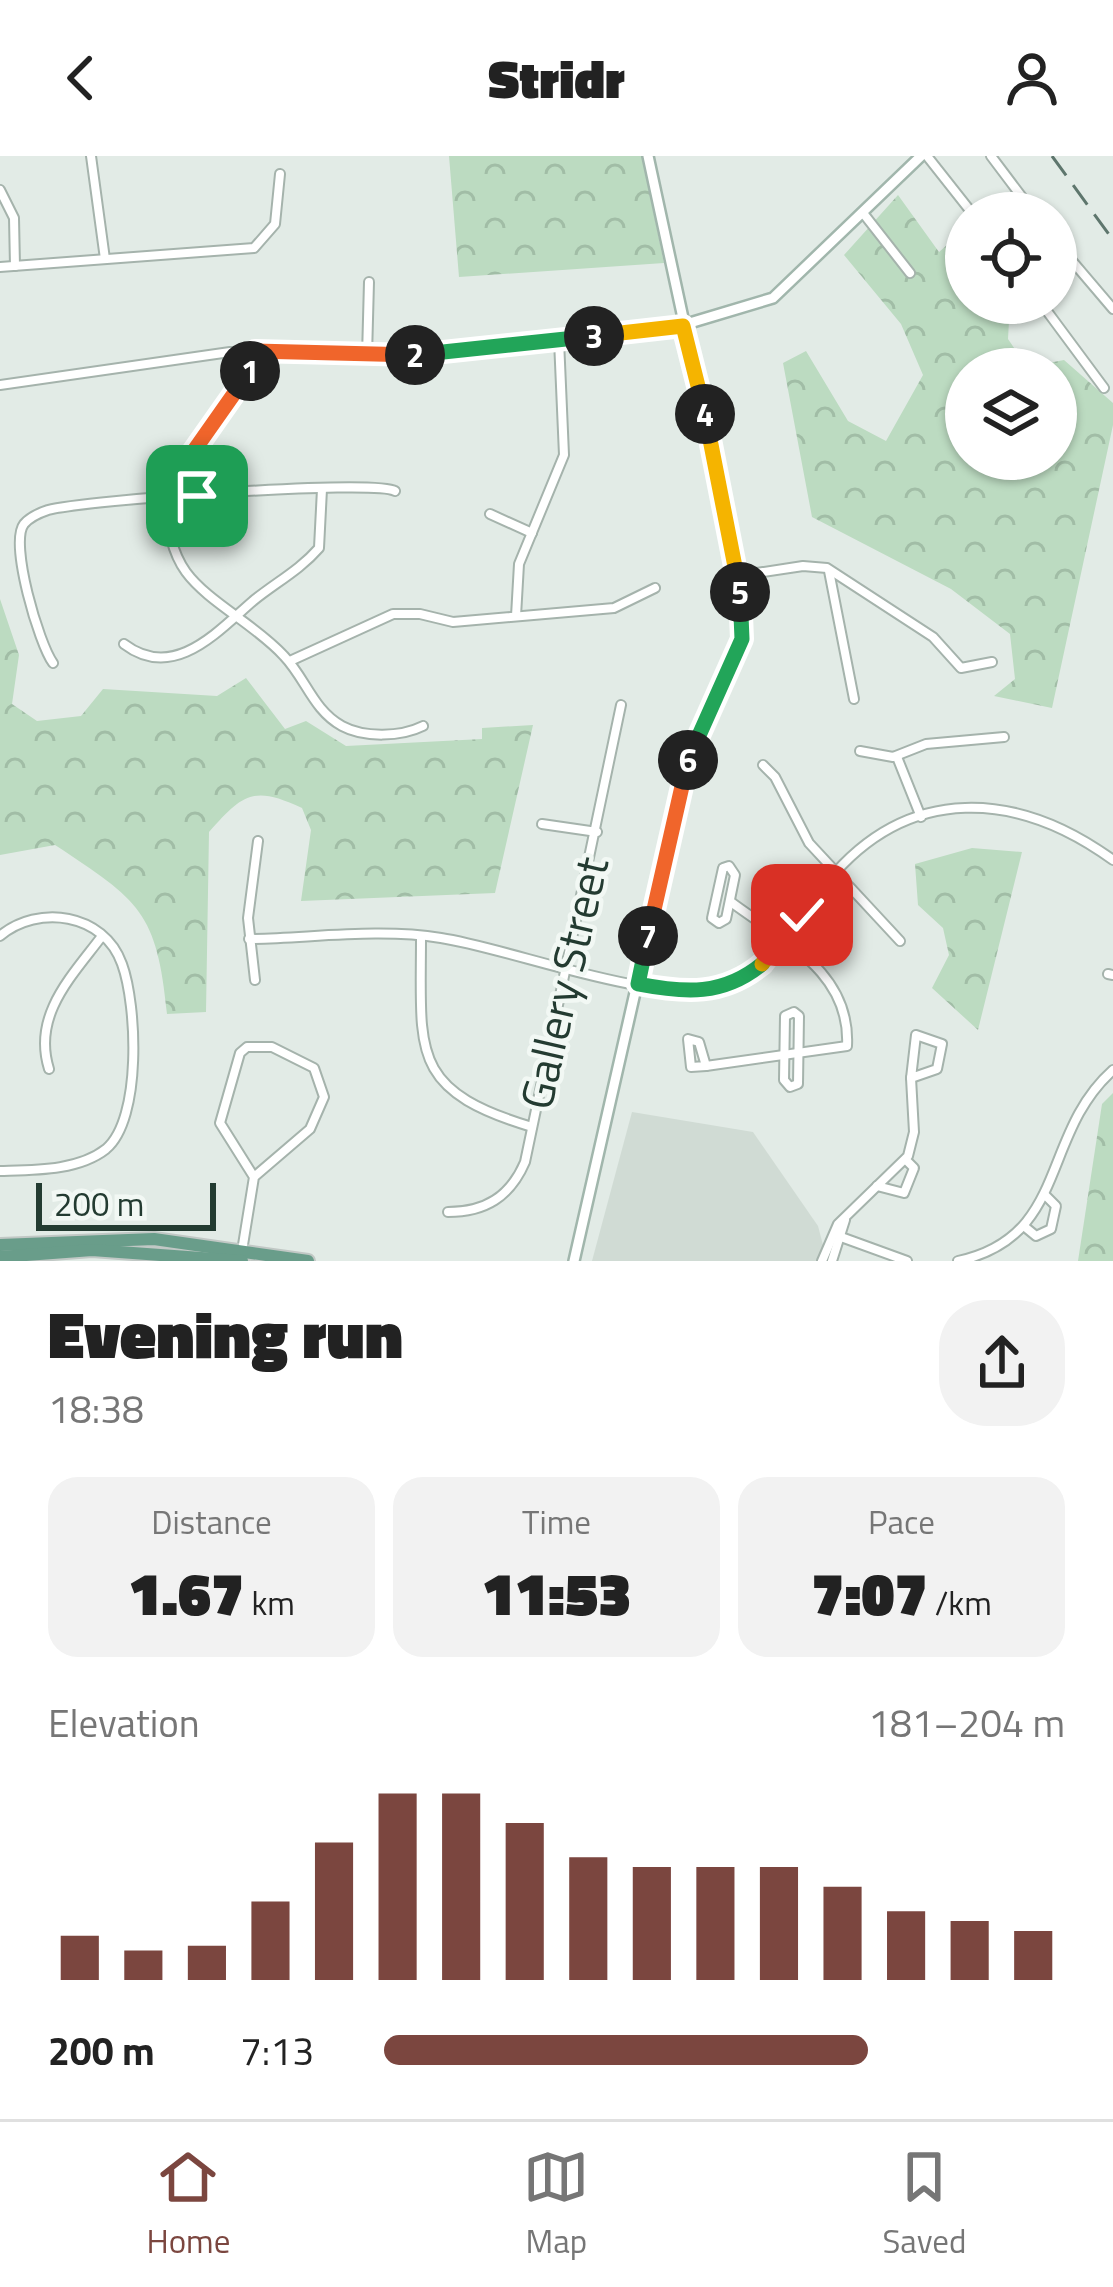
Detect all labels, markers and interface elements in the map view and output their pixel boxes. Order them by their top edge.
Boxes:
text: Stridr [488,37,625,119]
icon: back [48,45,114,111]
icon: person [999,45,1065,111]
map controls [945,192,1077,480]
button: locate [945,192,1077,324]
pin: 3 [564,306,624,366]
text: 3 [585,311,603,361]
pin: 2 [385,325,445,385]
text: 2 [406,330,424,380]
pin: 1 [220,341,280,401]
text: 1 [241,346,259,396]
button: layers [945,348,1077,480]
pin: 4 [675,384,735,444]
text: 4 [696,389,714,439]
pin [146,445,248,547]
icon: arrive [164,463,230,529]
pin: 5 [710,562,770,622]
text: 5 [731,567,749,617]
pin: 6 [658,730,718,790]
text: 6 [679,735,697,785]
street label: Gallery Street [501,850,625,1116]
pin [751,864,853,966]
icon: check [769,882,835,948]
pin: 7 [618,906,678,966]
text: 7 [639,911,657,961]
scale bar [36,1177,216,1230]
text: 200 m [54,1179,144,1229]
text: Evening run [48,1283,403,1384]
button: share [939,1300,1065,1426]
text: 18:38 [48,1379,144,1438]
text: Distance [151,1497,272,1547]
text: Time [522,1497,591,1547]
text: Pace [868,1497,935,1547]
text: 1.67 [128,1547,244,1638]
text: 11:53 [482,1547,631,1638]
text: 7:07 [811,1547,928,1638]
text: km [244,1578,295,1628]
text: /km [928,1578,992,1628]
text: Elevation [48,1693,200,1752]
text: 181–204 m [868,1693,1065,1752]
text: 200 m [48,2021,155,2080]
text: 7:13 [240,2021,314,2080]
tab: Home [147,2144,230,2266]
tab: Map [523,2144,589,2266]
tab: Saved [882,2144,966,2266]

